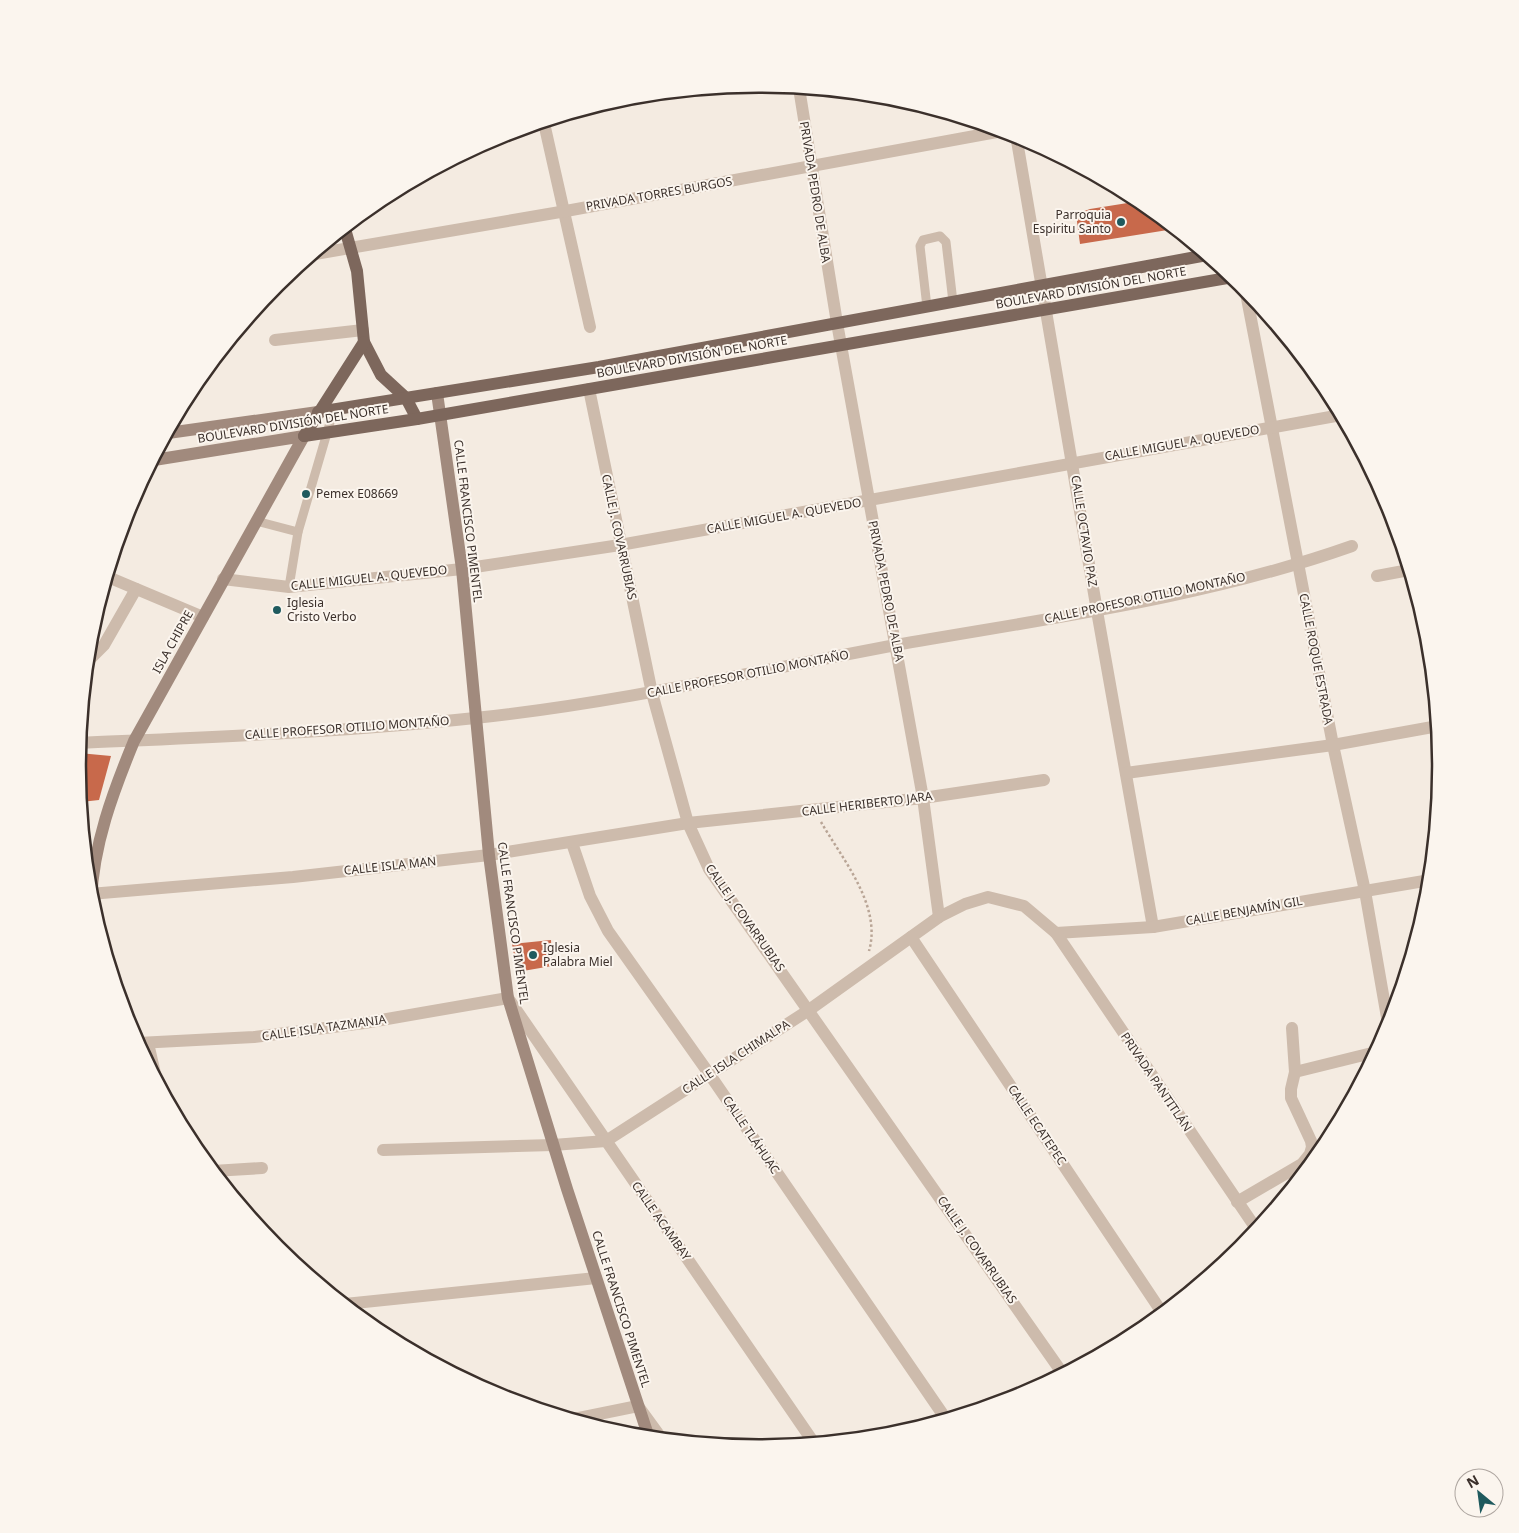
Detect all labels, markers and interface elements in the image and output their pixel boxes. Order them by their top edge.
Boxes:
street label: PRIVADA PEDRO DE ALBA [796,120,835,264]
street label: PRIVADA TORRES BURGOS [584,172,734,215]
place label: Parroquia Espiritu Santo [1033,206,1111,237]
marker: Parroquia Espiritu Santo [1115,216,1127,228]
street label: BOULEVARD DIVISIÓN DEL NORTE [994,262,1188,313]
street label: BOULEVARD DIVISIÓN DEL NORTE [595,331,789,382]
street label: BOULEVARD DIVISIÓN DEL NORTE [196,400,390,447]
street label: CALLE MIGUEL A. QUEVEDO [1103,421,1261,465]
street label: CALLE FRANCISCO PIMENTEL [450,439,487,603]
street label: CALLE J. COVARRUBIAS [598,473,641,602]
street label: CALLE OCTAVIO PAZ [1067,474,1102,588]
place label: Pemex E08669 [316,485,398,502]
marker: Pemex E08669 [300,488,312,500]
street label: CALLE MIGUEL A. QUEVEDO [705,494,863,538]
street label: PRIVADA PEDRO DE ALBA [864,519,909,663]
street label: CALLE MIGUEL A. QUEVEDO [290,561,448,594]
street label: CALLE PROFESOR OTILIO MONTAÑO [1043,568,1247,627]
street label: CALLE ROQUE ESTRADA [1295,592,1338,726]
place label: Iglesia Cristo Verbo [287,594,356,625]
marker: Iglesia Cristo Verbo [271,604,283,616]
street label: ISLA CHIPRE [148,607,197,676]
street label: CALLE PROFESOR OTILIO MONTAÑO [646,646,850,701]
street label: CALLE PROFESOR OTILIO MONTAÑO [244,712,450,743]
street label: CALLE HERIBERTO JARA [801,787,934,820]
street label: CALLE FRANCISCO PIMENTEL [494,841,533,1005]
street label: CALLE ISLA MAN [343,852,437,879]
street label: CALLE J. COVARRUBIAS [702,860,789,975]
street label: CALLE BENJAMÍN GIL [1184,892,1304,929]
place label: Iglesia Palabra Miel [543,939,613,970]
marker: Iglesia Palabra Miel [527,949,539,961]
street label: CALLE ISLA TAZMANIA [261,1010,387,1045]
street label: CALLE ISLA CHIMALPA [679,1015,793,1098]
street label: PRIVADA PANTITLÁN [1117,1029,1196,1135]
street label: CALLE ECATEPEC [1004,1081,1071,1169]
street label: CALLE TLÁHUAC [719,1092,784,1177]
street label: CALLE ACAMBAY [628,1178,695,1264]
street label: CALLE J. COVARRUBIAS [934,1192,1021,1307]
street label: CALLE FRANCISCO PIMENTEL [588,1228,655,1389]
north arrow [1454,1468,1504,1518]
text: N [1463,1470,1482,1492]

